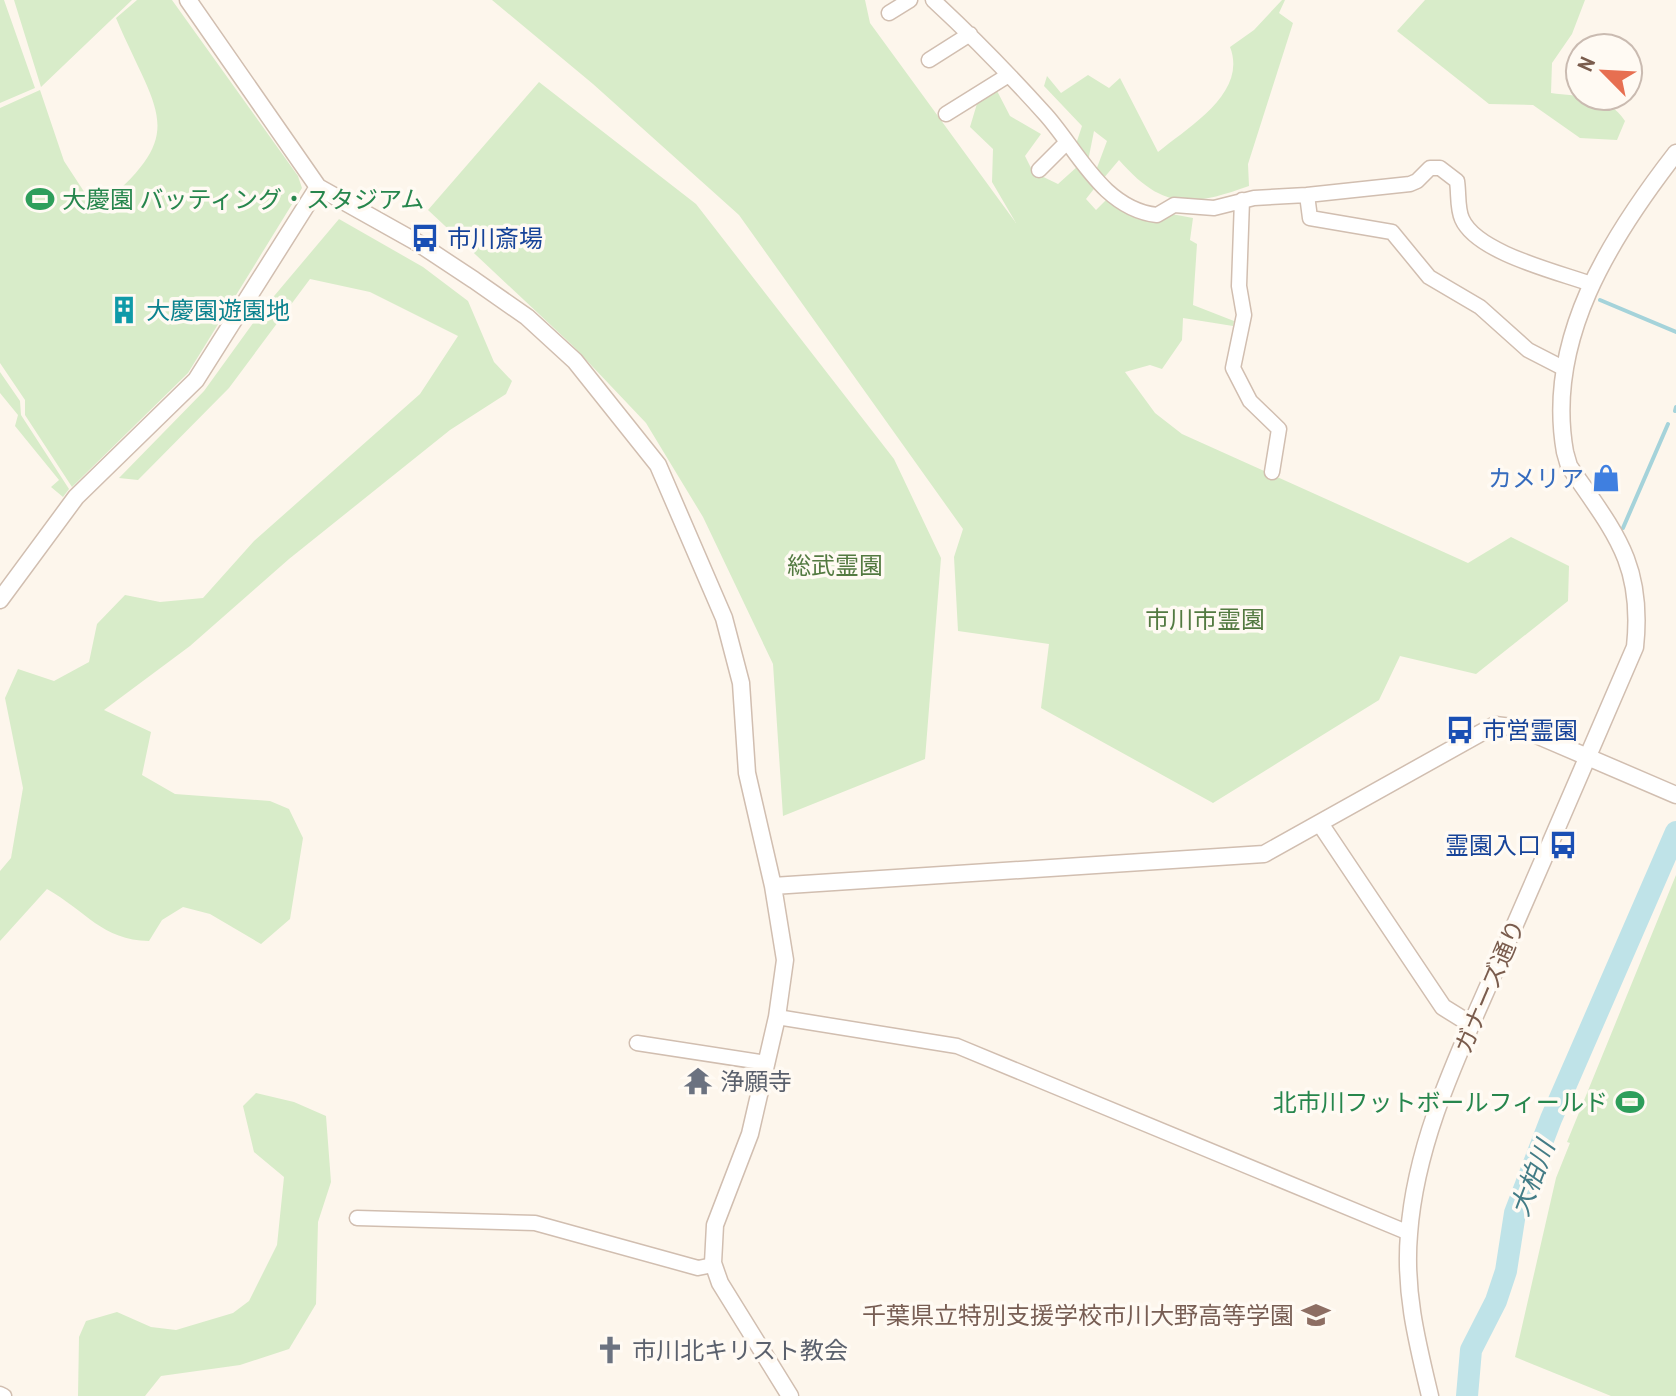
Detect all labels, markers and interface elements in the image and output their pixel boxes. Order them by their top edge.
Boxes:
north arrow [1564,32,1644,112]
text: N [1569,52,1602,76]
place label: 大慶園 バッティング・スタジアム [62,183,424,215]
sports icon: 大慶園 バッティング・スタジアム [25,184,55,214]
place label: 市川斎場 [447,222,543,254]
bus stop icon: 市川斎場 [410,223,440,253]
place label: 大慶園遊園地 [146,294,290,326]
building icon: 大慶園遊園地 [109,295,139,325]
place label: カメリア [1488,462,1584,494]
shop icon: カメリア [1591,463,1621,493]
park label: 総武霊園 [787,549,883,581]
park label: 市川市霊園 [1145,603,1265,635]
place label: 市営霊園 [1482,714,1578,746]
bus stop icon: 市営霊園 [1445,715,1475,745]
place label: 霊園入口 [1445,829,1541,861]
bus stop icon: 霊園入口 [1548,830,1578,860]
street label: ガナーズ通り [1446,914,1532,1058]
place label: 浄願寺 [720,1065,792,1097]
temple icon: 浄願寺 [683,1066,713,1096]
place label: 北市川フットボールフィールド [1272,1086,1608,1118]
sports icon: 北市川フットボールフィールド [1615,1087,1645,1117]
water label: 大柏川 [1502,1133,1563,1221]
place label: 千葉県立特別支援学校市川大野高等学園 [862,1299,1294,1331]
school or university icon: 千葉県立特別支援学校市川大野高等学園 [1301,1300,1331,1330]
place label: 市川北キリスト教会 [632,1334,848,1366]
church icon: 市川北キリスト教会 [595,1335,625,1365]

